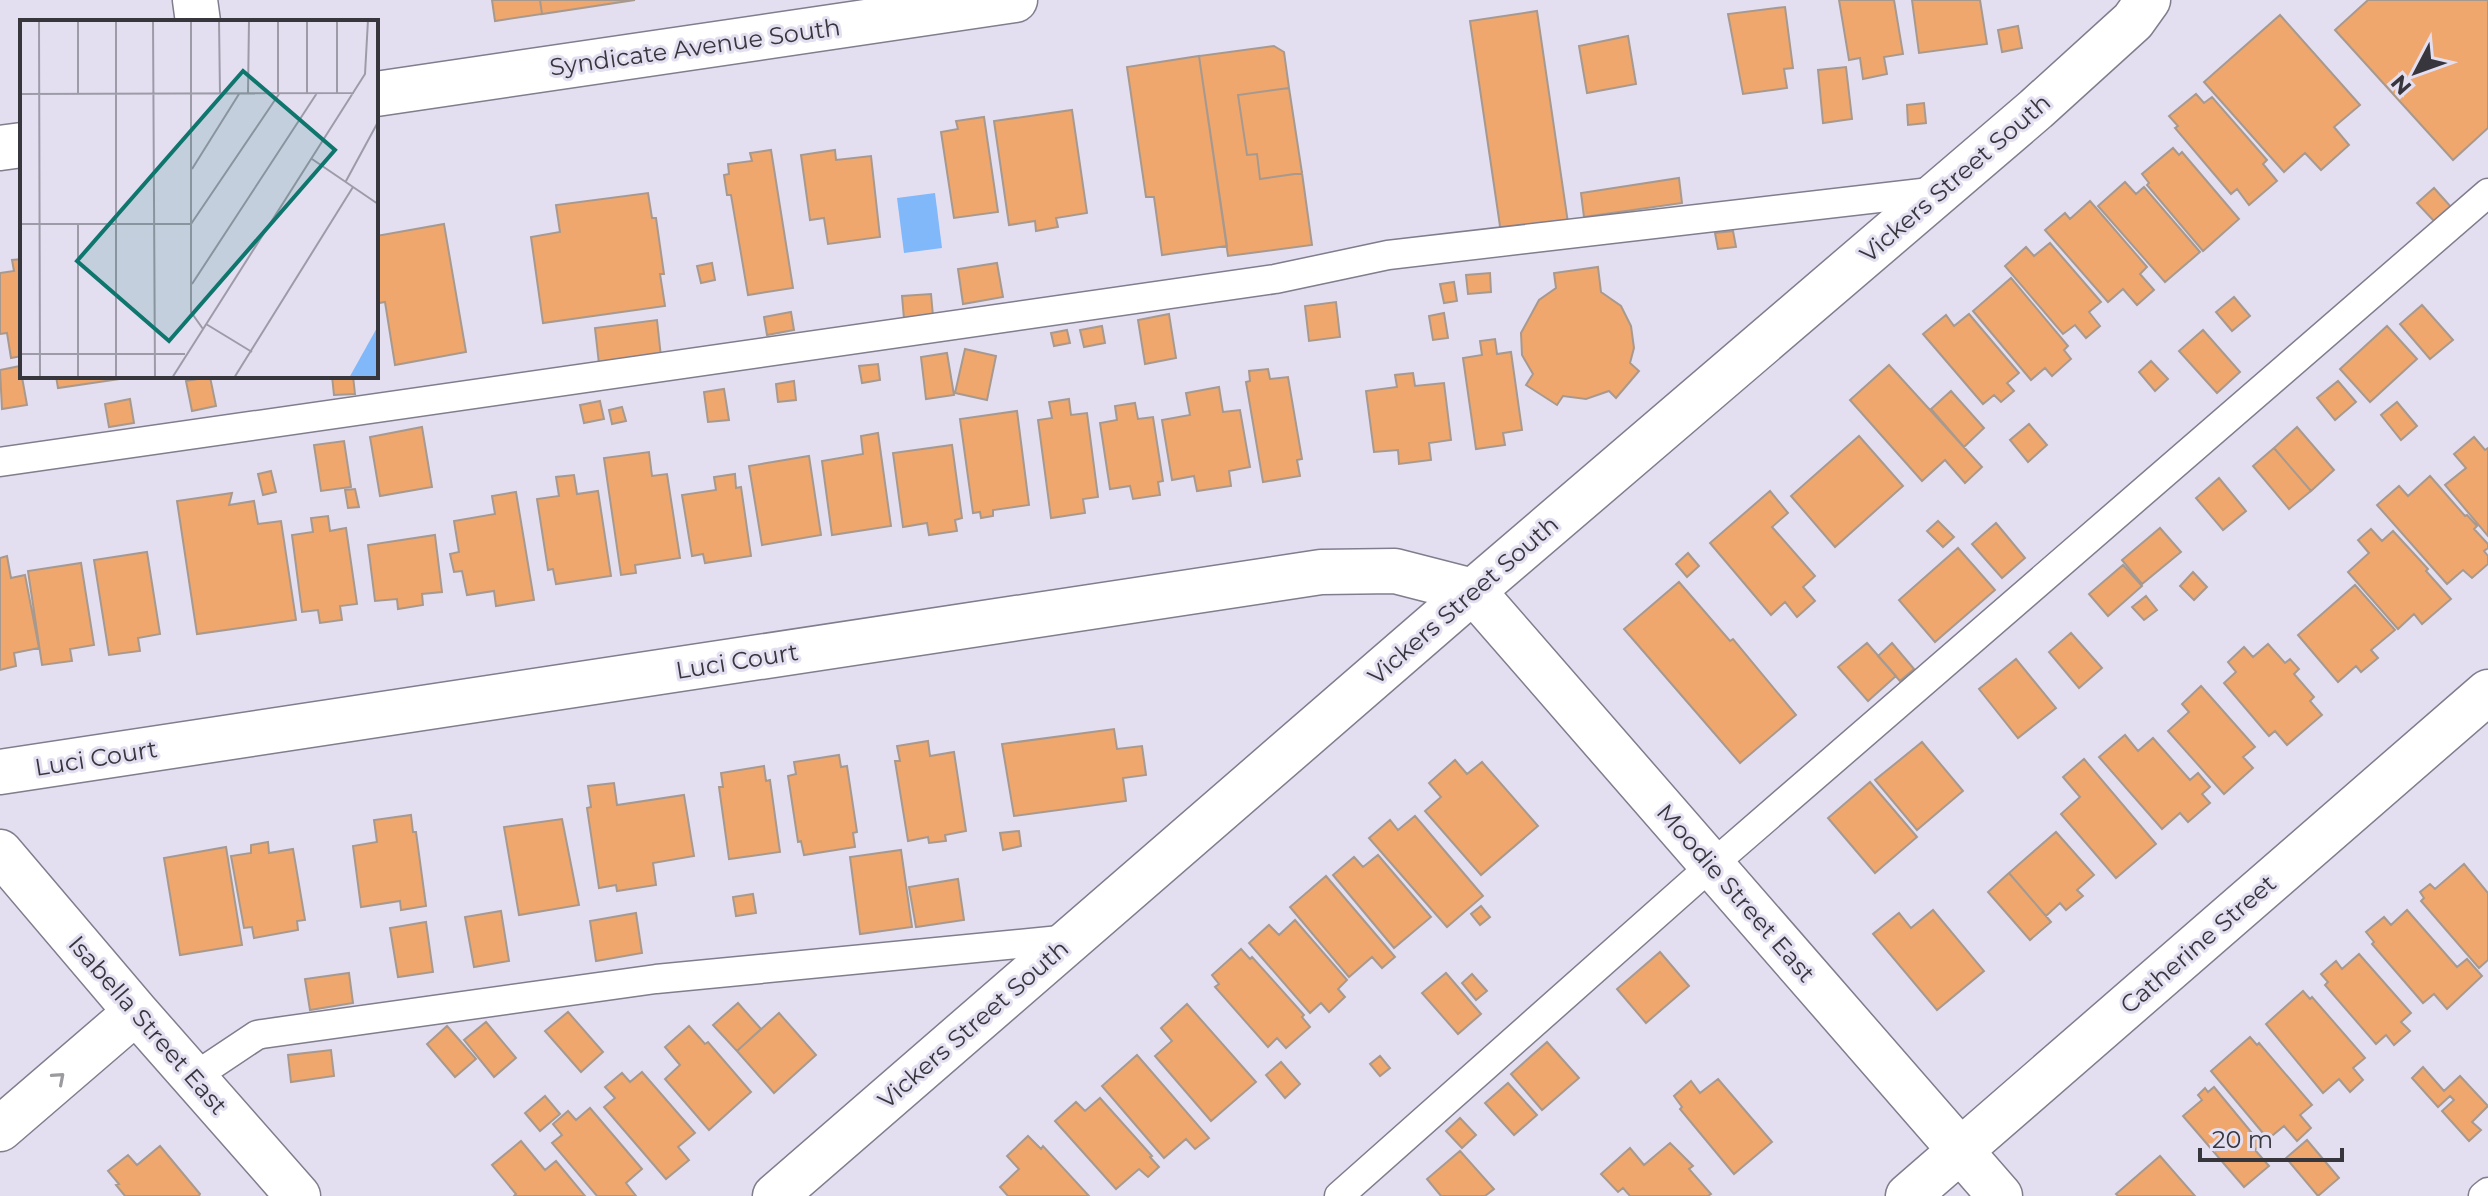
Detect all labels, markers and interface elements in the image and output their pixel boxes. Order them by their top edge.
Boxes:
street label: Syndicate Avenue South [548,12,842,82]
inset map [20,20,378,378]
north arrow [2376,32,2456,112]
text: N [2385,69,2417,100]
street label: Vickers Street South [1854,87,2056,269]
street label: Vickers Street South [1362,509,1564,691]
street label: Luci Court [674,637,801,685]
street label: Luci Court [33,734,160,782]
street label: Moodie Street East [1651,798,1822,988]
street label: Catherine Street [2114,868,2282,1020]
street label: Isabella Street East [62,930,234,1121]
street label: Vickers Street South [872,933,1074,1115]
one-way arrow [50,1073,65,1088]
scale bar [2200,1112,2342,1162]
text: 20 m [2212,1125,2273,1154]

